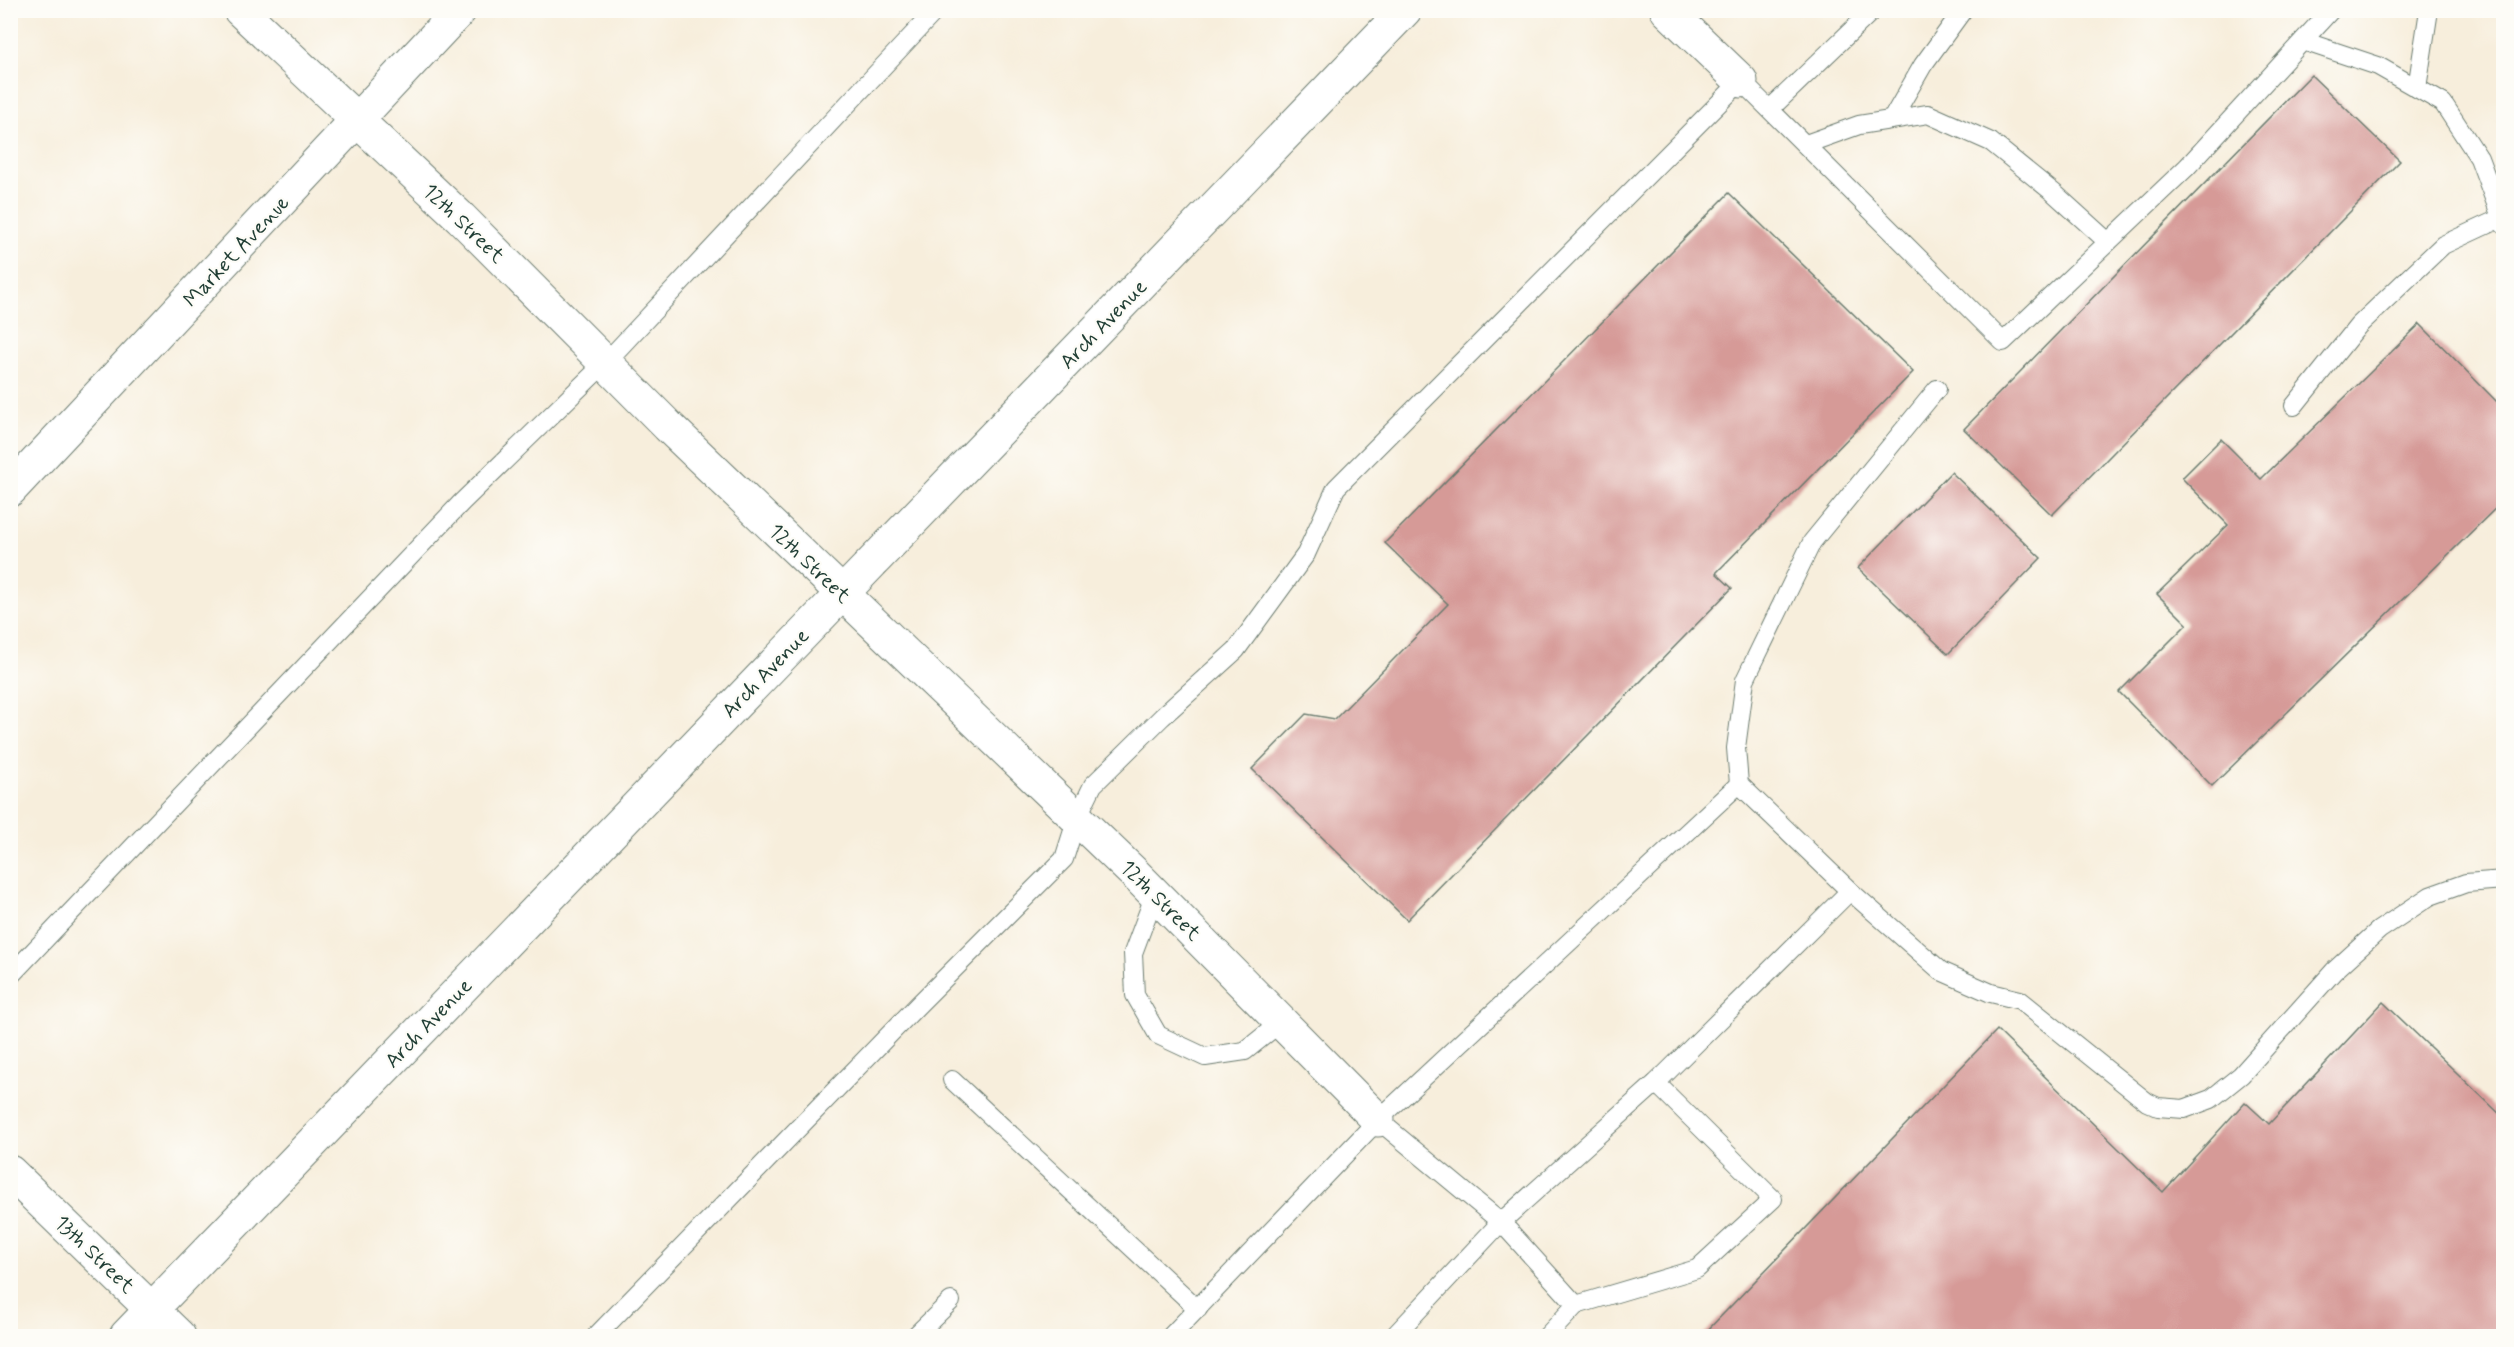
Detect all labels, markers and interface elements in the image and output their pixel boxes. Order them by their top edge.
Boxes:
street label: 12th Street [416,178,511,270]
street label: Market Avenue [177,190,296,314]
street label: Arch Avenue [1054,274,1154,376]
street label: 12th Street [762,518,857,610]
street label: Arch Avenue [716,623,816,725]
street label: 12th Street [1114,854,1207,948]
street label: Arch Avenue [379,973,479,1075]
street label: 13th Street [48,1209,141,1301]

